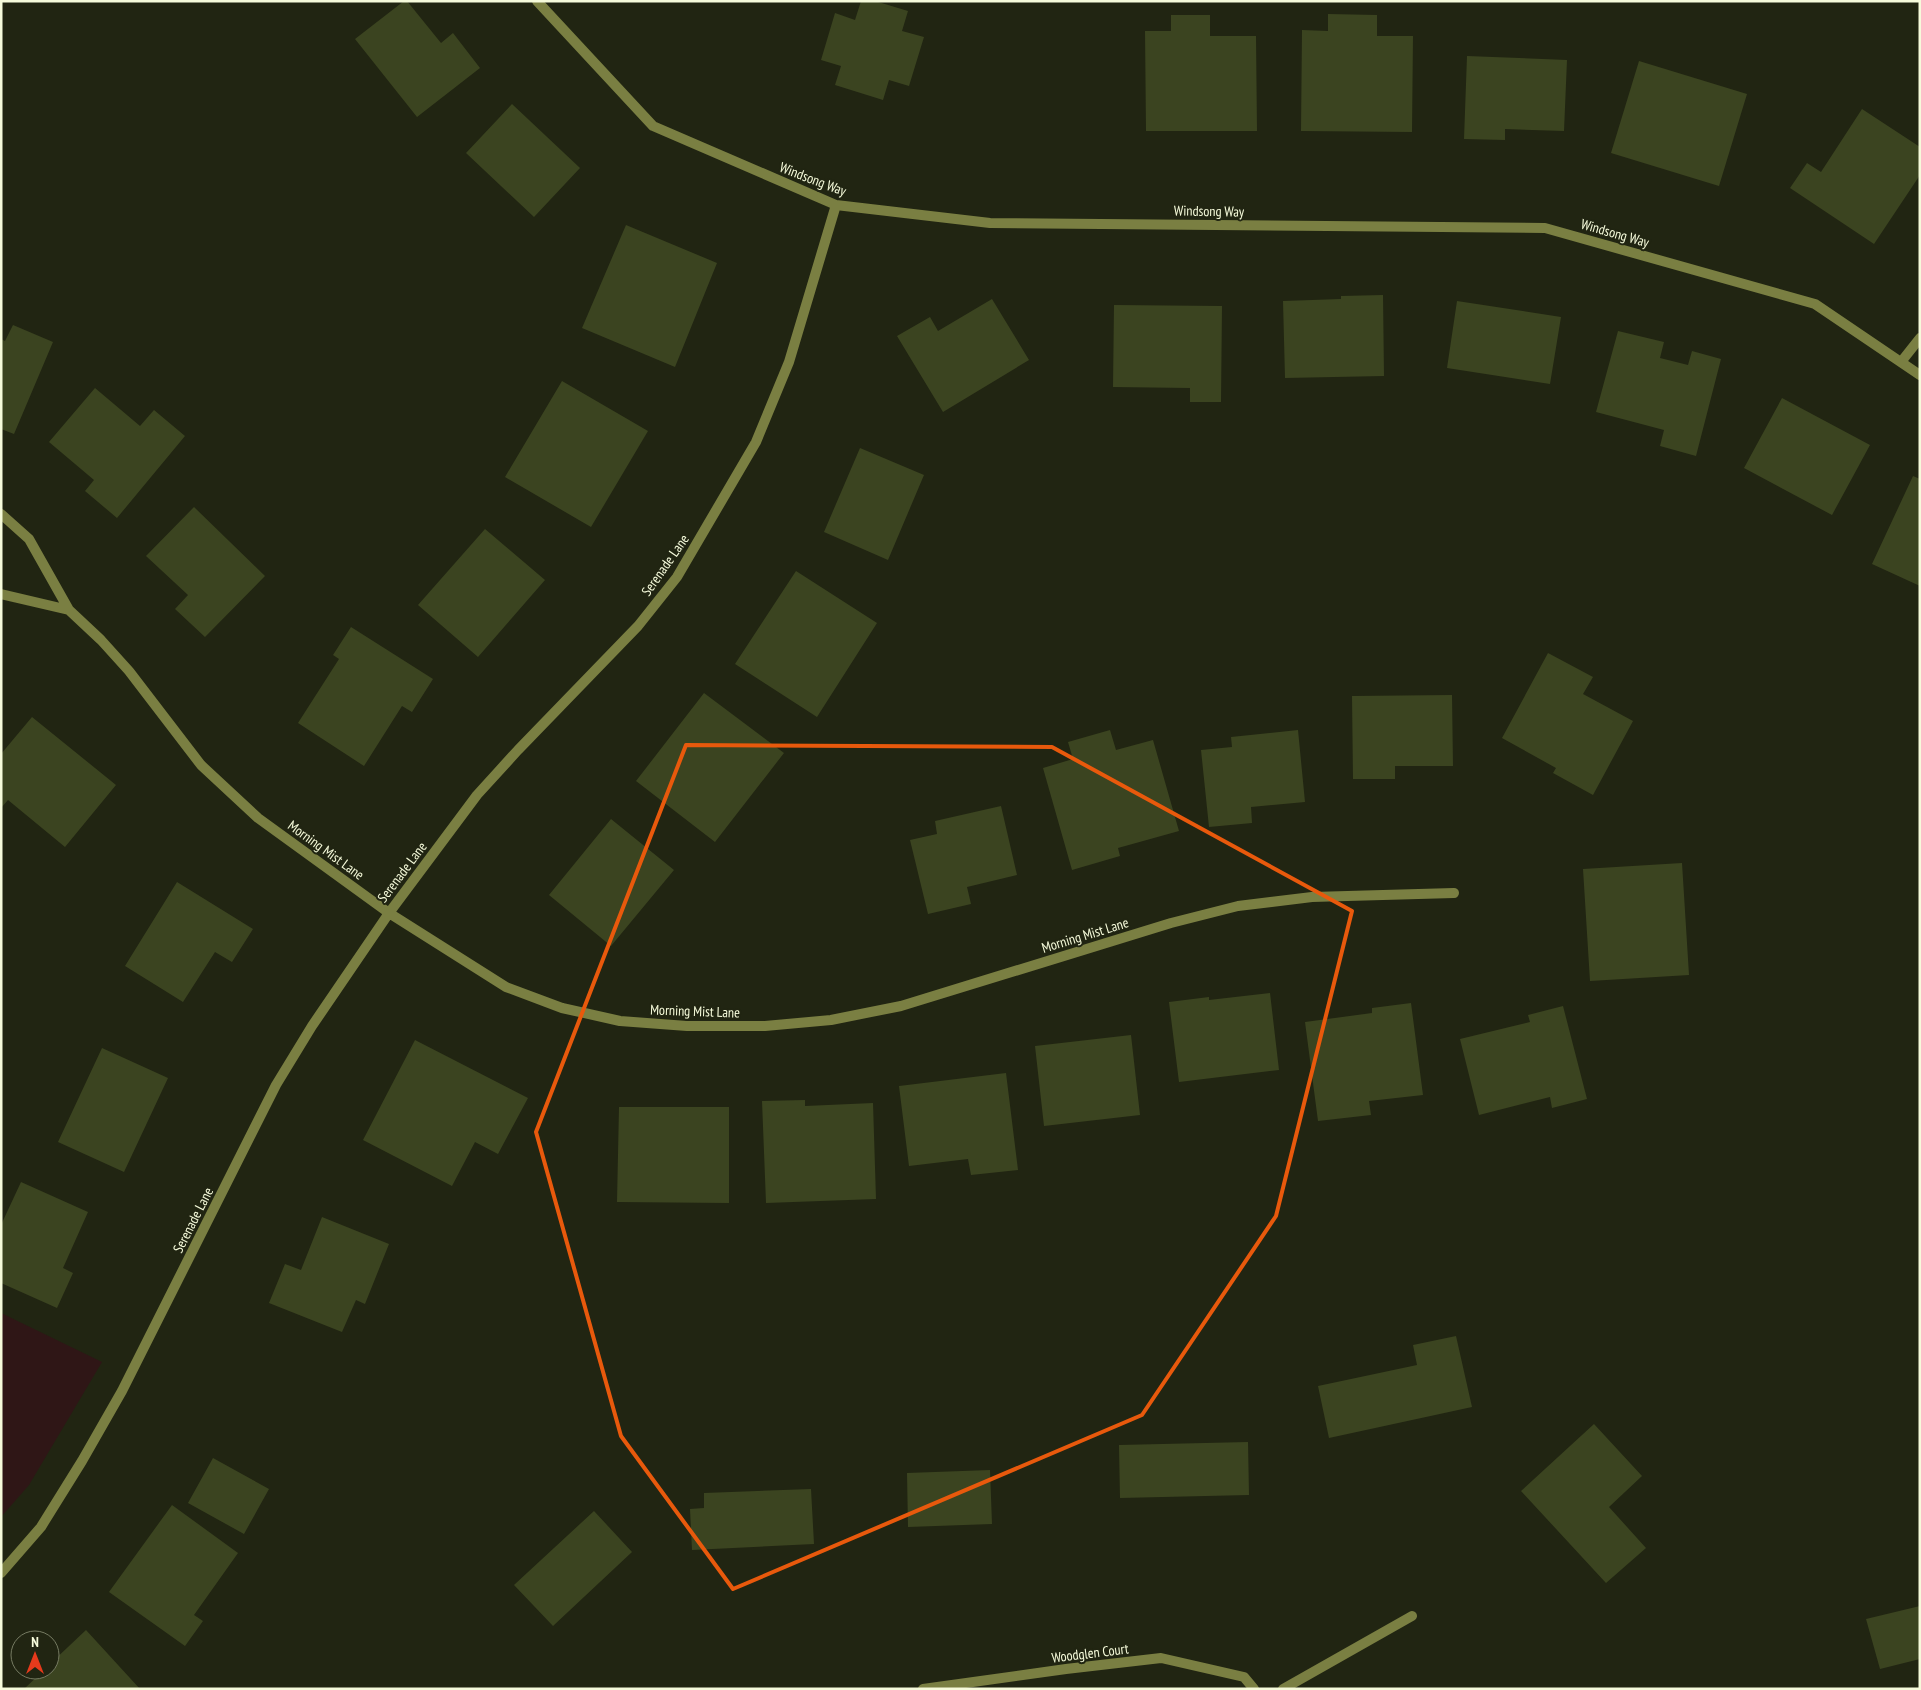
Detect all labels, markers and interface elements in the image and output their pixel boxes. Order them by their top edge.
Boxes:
street label: Windsong Way [777,158,850,200]
street label: Windsong Way [1174,201,1245,221]
street label: Windsong Way [1579,215,1652,252]
street label: Serenade Lane [637,531,693,599]
street label: Morning Mist Lane [284,816,368,884]
street label: Serenade Lane [373,838,431,906]
street label: Morning Mist Lane [1039,913,1131,957]
street label: Morning Mist Lane [650,1000,740,1022]
street label: Serenade Lane [169,1184,217,1256]
north arrow [10,1630,60,1680]
text: N [31,1633,39,1651]
street label: Woodglen Court [1050,1639,1130,1667]

